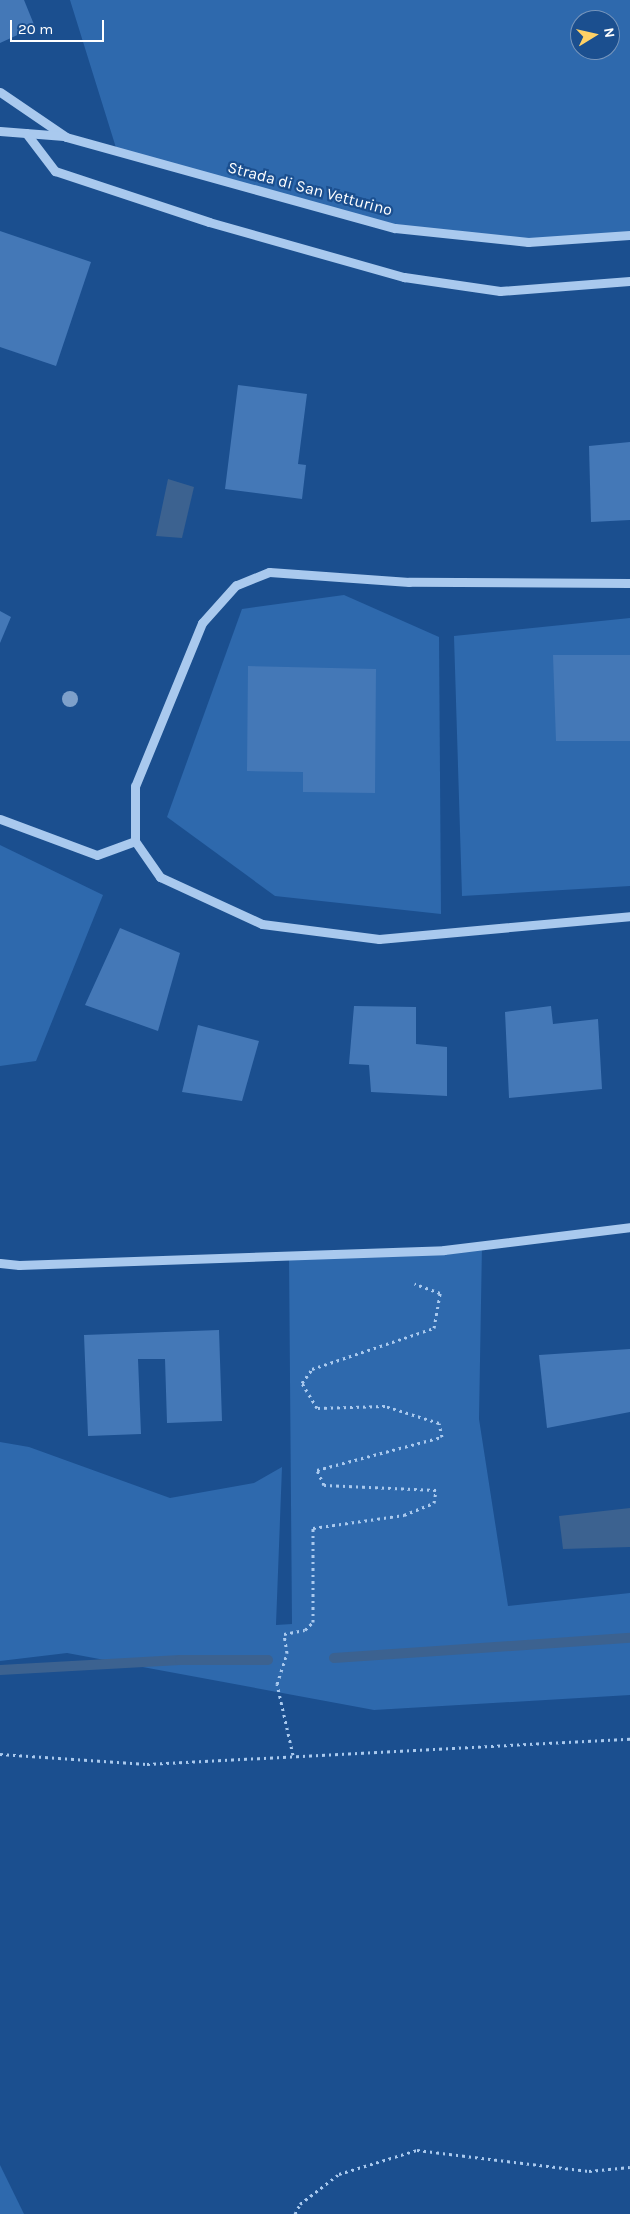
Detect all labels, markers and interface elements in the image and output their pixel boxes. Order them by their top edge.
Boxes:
scale bar [12,10,106,42]
north arrow [570,10,620,60]
text: 20 m [18,20,53,38]
text: N [600,26,619,39]
street label: Strada di San Vetturino [226,158,394,220]

